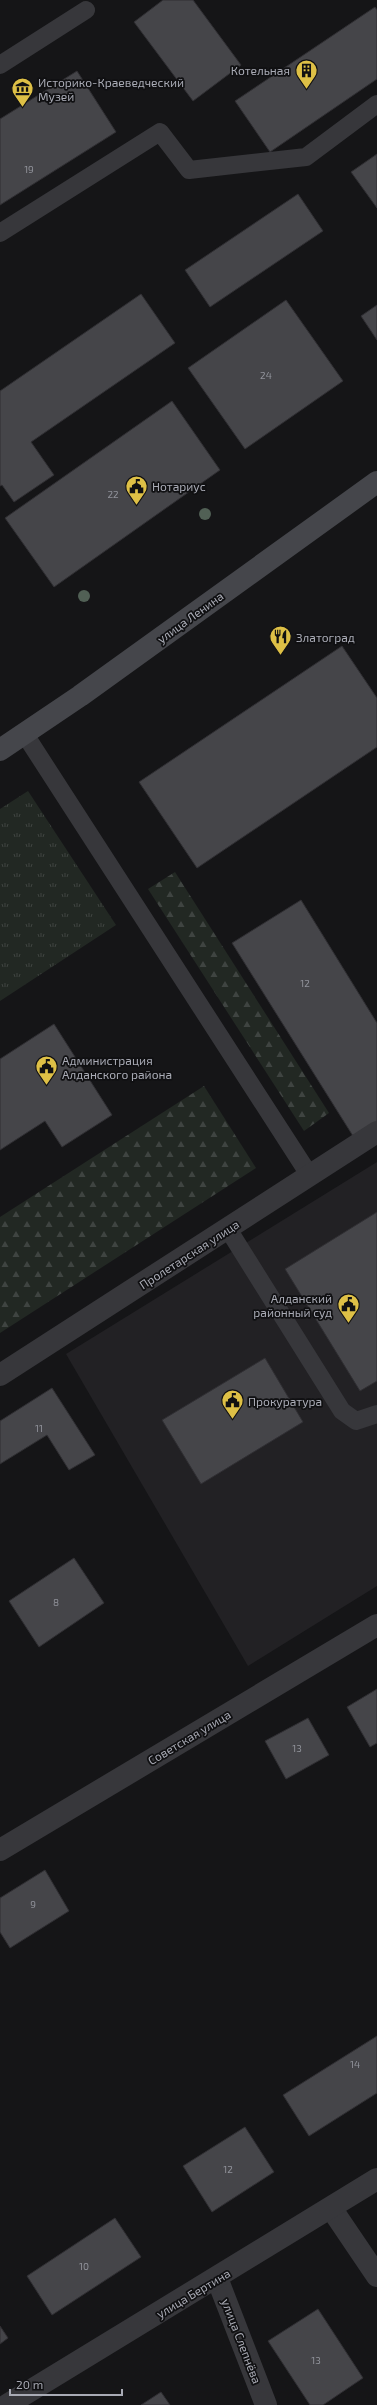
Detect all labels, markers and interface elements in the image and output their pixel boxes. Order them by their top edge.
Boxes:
building icon: Котельная [293,57,319,90]
place label: Котельная [231,63,290,77]
place label: Историко-Краеведческий Музей [38,75,184,104]
museum icon: Историко-Краеведческий Музей [9,76,35,109]
house number: 19 [24,163,34,175]
house number: 24 [260,369,272,381]
public building icon: Нотариус [123,473,149,506]
place label: Нотариус [152,479,206,494]
house number: 22 [107,488,119,500]
street label: улица Ленина [154,588,226,646]
restaurant icon: Златоград [268,624,294,657]
place label: Златоград [296,630,355,644]
house number: 12 [300,977,310,989]
place label: Администрация Алданского района [62,1053,172,1081]
public building icon: Администрация Алданского района [34,1054,60,1087]
street label: Пролетарская улица [137,1217,242,1292]
place label: Алданский районный суд [253,1291,332,1320]
public building icon: Алданский районный суд [335,1292,361,1325]
public building icon: Прокуратура [220,1388,246,1421]
place label: Прокуратура [248,1394,322,1409]
house number: 11 [35,1422,43,1434]
house number: 8 [53,1596,59,1608]
street label: Советская улица [145,1707,233,1768]
house number: 13 [292,1742,302,1754]
house number: 9 [30,1898,36,1910]
house number: 14 [350,2058,360,2070]
house number: 12 [223,2163,233,2175]
house number: 10 [79,2260,89,2272]
street label: улица Бертина [154,2266,233,2321]
street label: улица Слепнёва [218,2297,265,2386]
house number: 13 [311,2354,321,2366]
scale bar [10,2371,122,2397]
text: 20 m [16,2377,43,2391]

